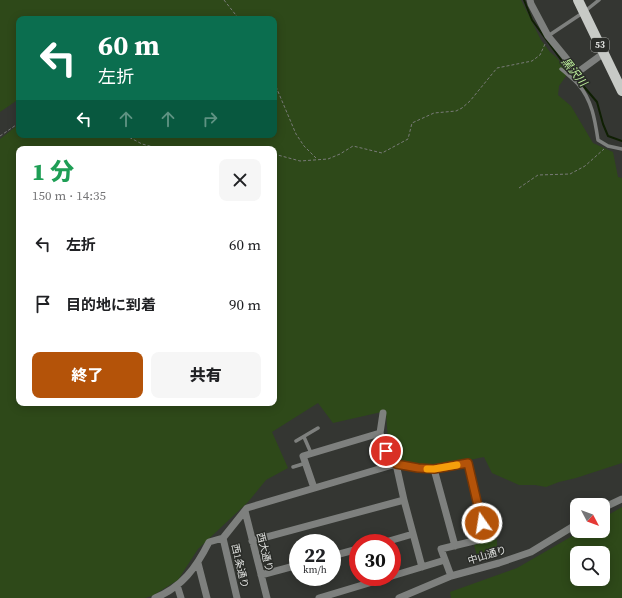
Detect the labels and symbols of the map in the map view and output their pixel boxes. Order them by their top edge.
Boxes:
road number: 53 [591,38,609,52]
water label: 黒沢川 [558,54,591,90]
pin [369,434,403,468]
north arrow [570,498,610,538]
position arrow [461,502,503,544]
street label: 西大通り [254,531,276,573]
speed limit sign: 30 [349,534,401,586]
street label: 西1条通り [229,543,251,589]
street label: 中山通り [466,543,508,567]

